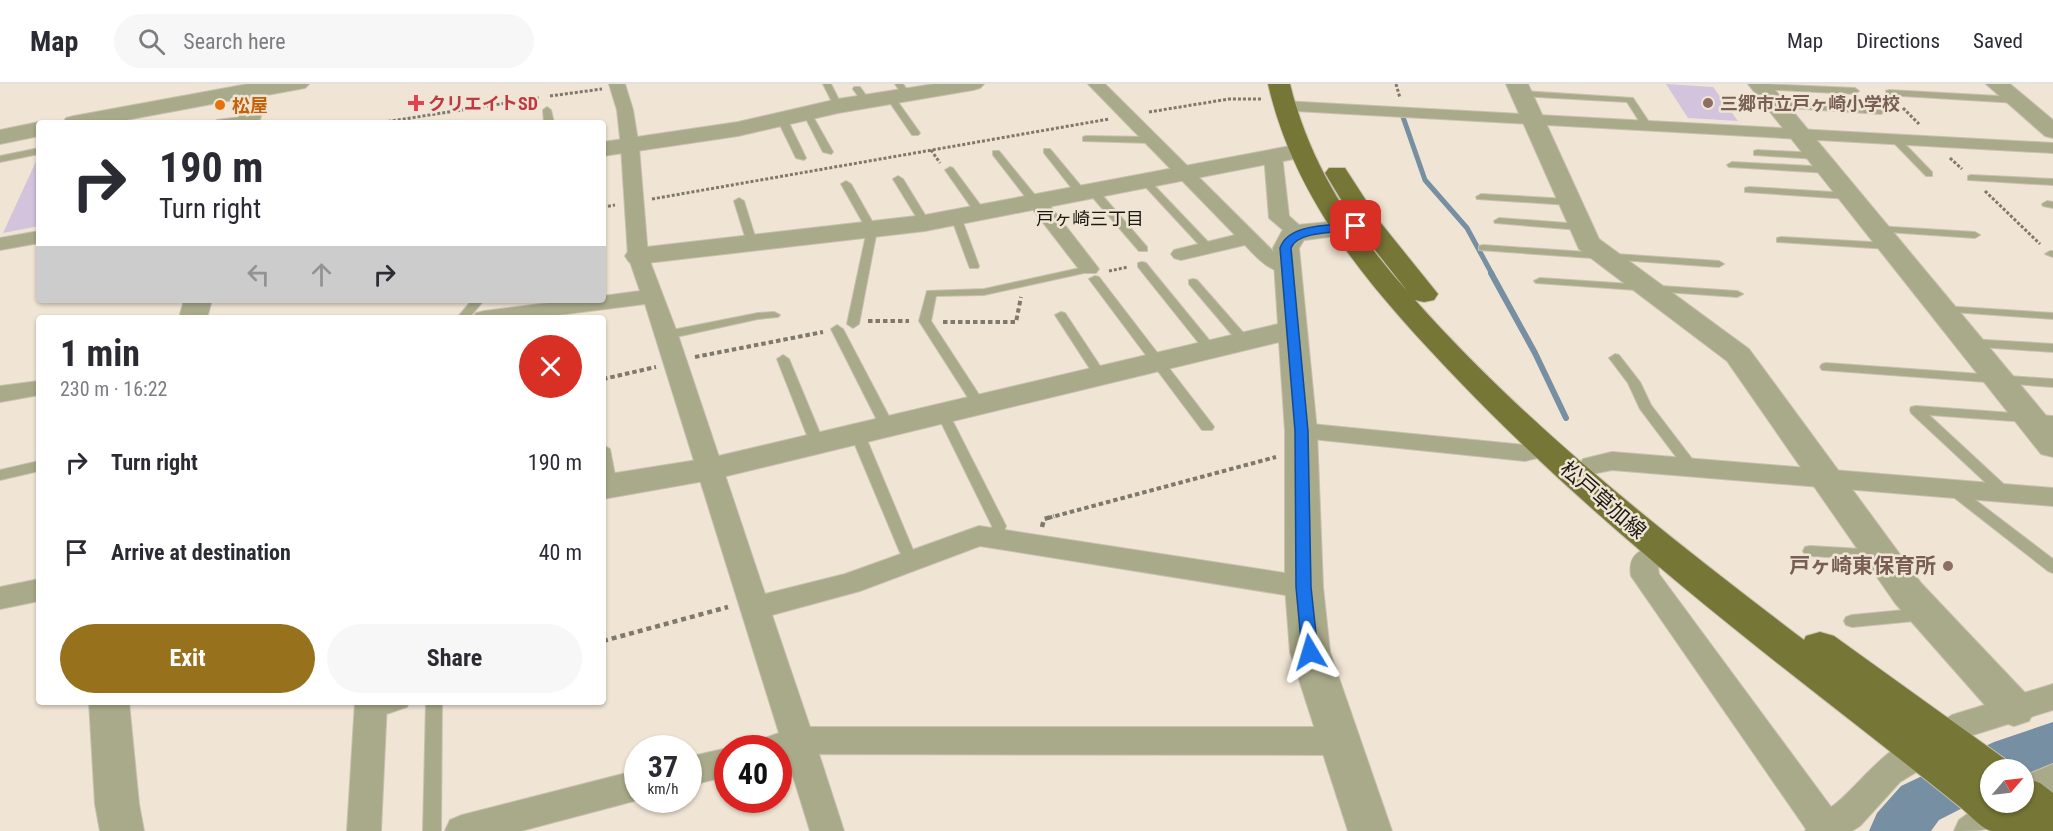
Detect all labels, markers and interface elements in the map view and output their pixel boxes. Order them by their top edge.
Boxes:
search box [114,14,534,68]
text: Map [30,25,78,58]
icon: search [135,25,168,58]
text: Search here [183,29,286,54]
text: Map [1787,29,1823,53]
text: Directions [1856,29,1940,53]
text: Saved [1973,29,2023,53]
place label: クリエイトSD [428,93,538,114]
place label: 三郷市立戸ヶ崎小学校 [1720,93,1900,114]
place label: 松屋 [232,95,268,116]
marker: クリエイトSD [409,96,423,110]
marker: 三郷市立戸ヶ崎小学校 [1701,96,1715,110]
marker: 松屋 [213,98,227,112]
text: 190 m [159,143,264,192]
icon: right [60,144,138,222]
text: Turn right [159,193,261,225]
pin [1330,200,1381,251]
district label: 戸ヶ崎三丁目 [1036,208,1144,229]
icon: arrive [1339,209,1372,242]
icon: left [242,258,275,291]
icon: ahead [305,258,338,291]
icon: right [368,258,401,291]
text: 1 min [60,333,140,375]
button: close [519,335,582,398]
text: 230 m · 16:22 [60,377,167,401]
icon: right [60,446,93,479]
text: Turn right [111,450,198,475]
text: 190 m [528,450,582,475]
street label: 松戸草加線 [1556,457,1650,543]
icon: arrive [60,536,93,569]
text: Arrive at destination [111,540,291,565]
text: 40 m [539,540,582,565]
place label: 戸ヶ崎東保育所 [1789,554,1936,578]
marker: 戸ヶ崎東保育所 [1941,559,1955,573]
position arrow [1278,620,1342,684]
button: Exit [60,624,315,693]
button: Share [327,624,582,693]
speed limit sign: 40 [714,735,792,813]
text: 37 [648,749,678,784]
north arrow [1980,759,2034,813]
map controls [1980,759,2034,813]
text: km/h [648,780,678,798]

